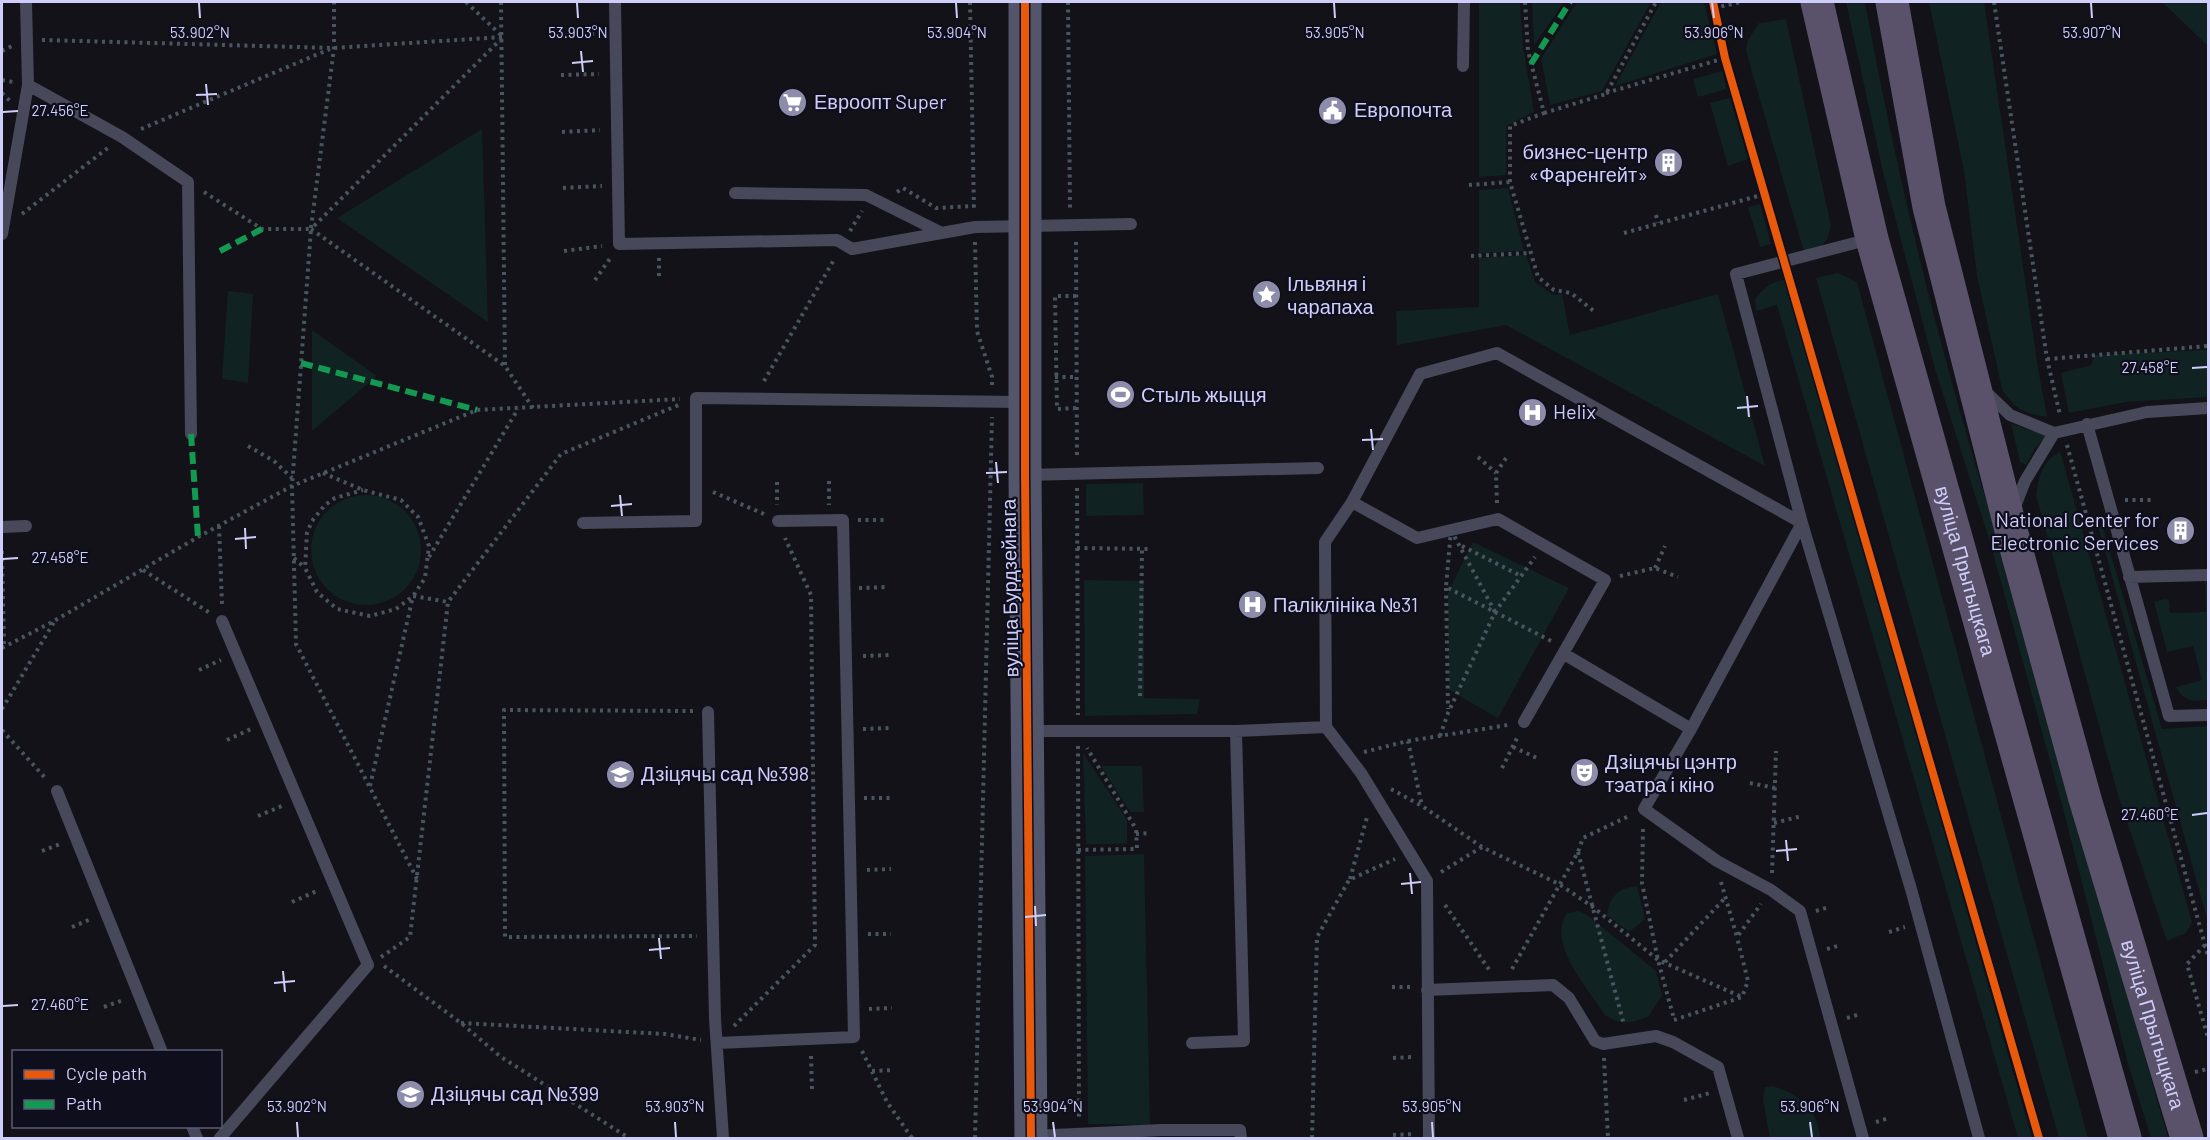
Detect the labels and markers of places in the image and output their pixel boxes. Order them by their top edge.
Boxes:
supermarket icon: Евроопт Super [777,86,809,118]
place label: Евроопт Super [814,89,947,113]
public building icon: Европочта [1317,94,1349,126]
place label: Европочта [1354,97,1453,121]
place label: бизнес-центр «Фаренгейт» [1522,139,1648,186]
building icon: бизнес-центр «Фаренгейт» [1653,147,1685,179]
place label: Ільвяня і чарапаха [1287,271,1375,318]
place icon: Ільвяня і чарапаха [1250,279,1282,311]
sports icon: Стыль жыцця [1104,379,1136,411]
place label: Стыль жыцця [1141,382,1267,406]
hospital icon: Helix [1516,396,1548,428]
place label: Helix [1553,399,1596,423]
place label: National Center for Electronic Services [1990,507,2159,554]
building icon: National Center for Electronic Services [2164,515,2196,547]
hospital icon: Паліклініка №31 [1236,589,1268,621]
place label: Паліклініка №31 [1273,592,1418,616]
place label: Дзіцячы цэнтр тэатра і кіно [1605,749,1737,796]
theatre icon: Дзіцячы цэнтр тэатра і кіно [1568,757,1600,789]
school or university icon: Дзіцячы сад №398 [604,758,636,790]
place label: Дзіцячы сад №398 [641,761,809,785]
school or university icon: Дзіцячы сад №399 [394,1078,426,1110]
place label: Дзіцячы сад №399 [431,1081,599,1105]

